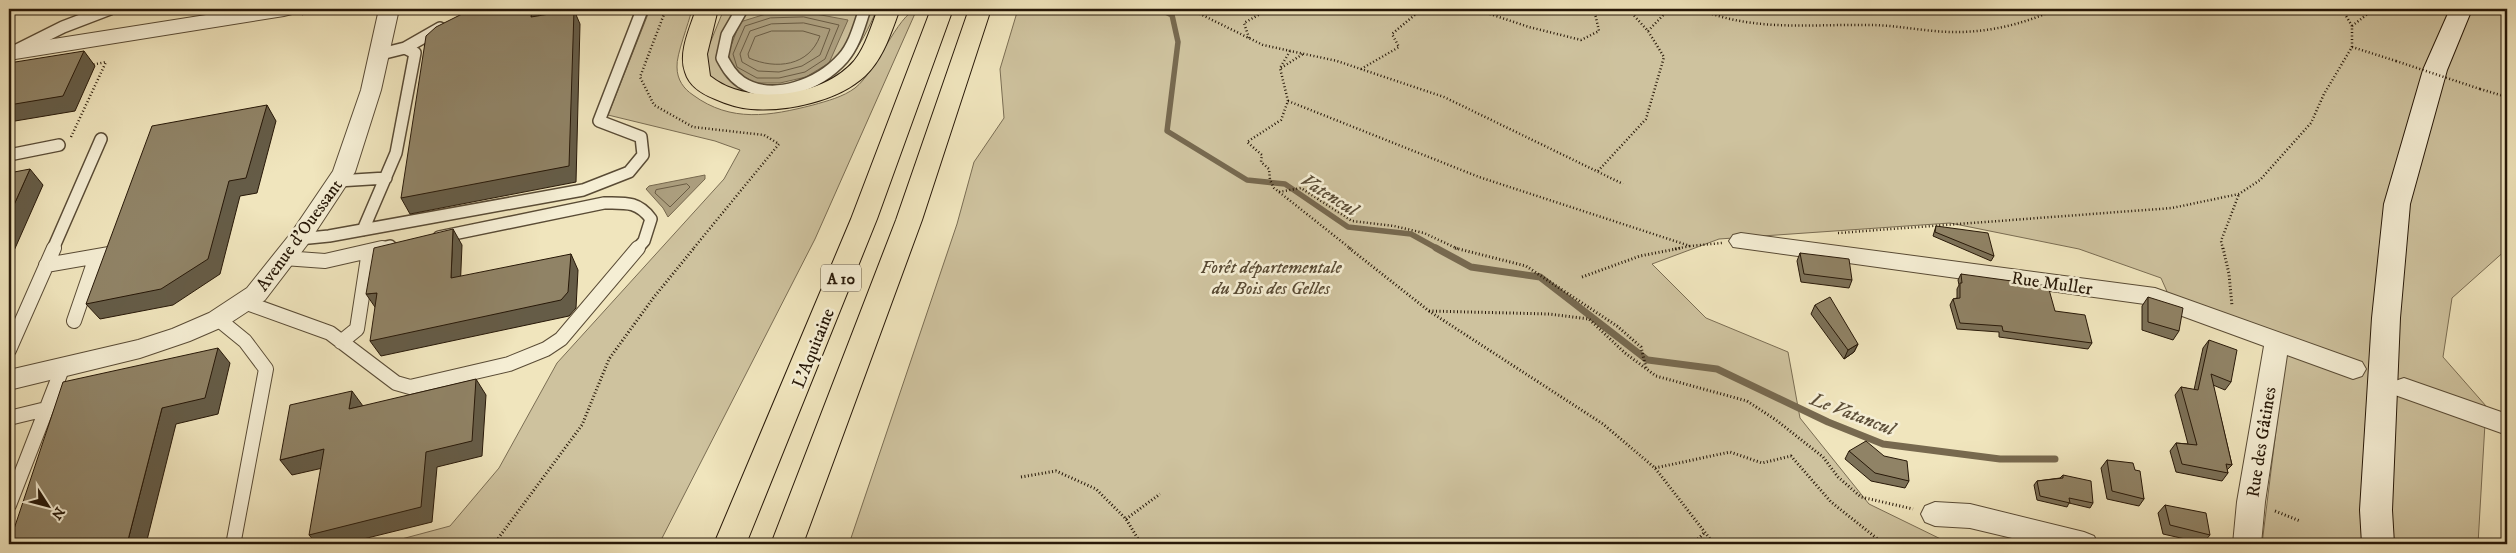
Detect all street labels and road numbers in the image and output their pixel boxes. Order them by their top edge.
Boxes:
street label: Avenue d'Ouessant [252,175,348,296]
road number: A 10 [821,264,861,292]
street label: Rue Muller [2010,267,2094,301]
street label: L'Aquitaine [788,305,840,391]
street label: Rue des Gâtines [2242,385,2282,499]

